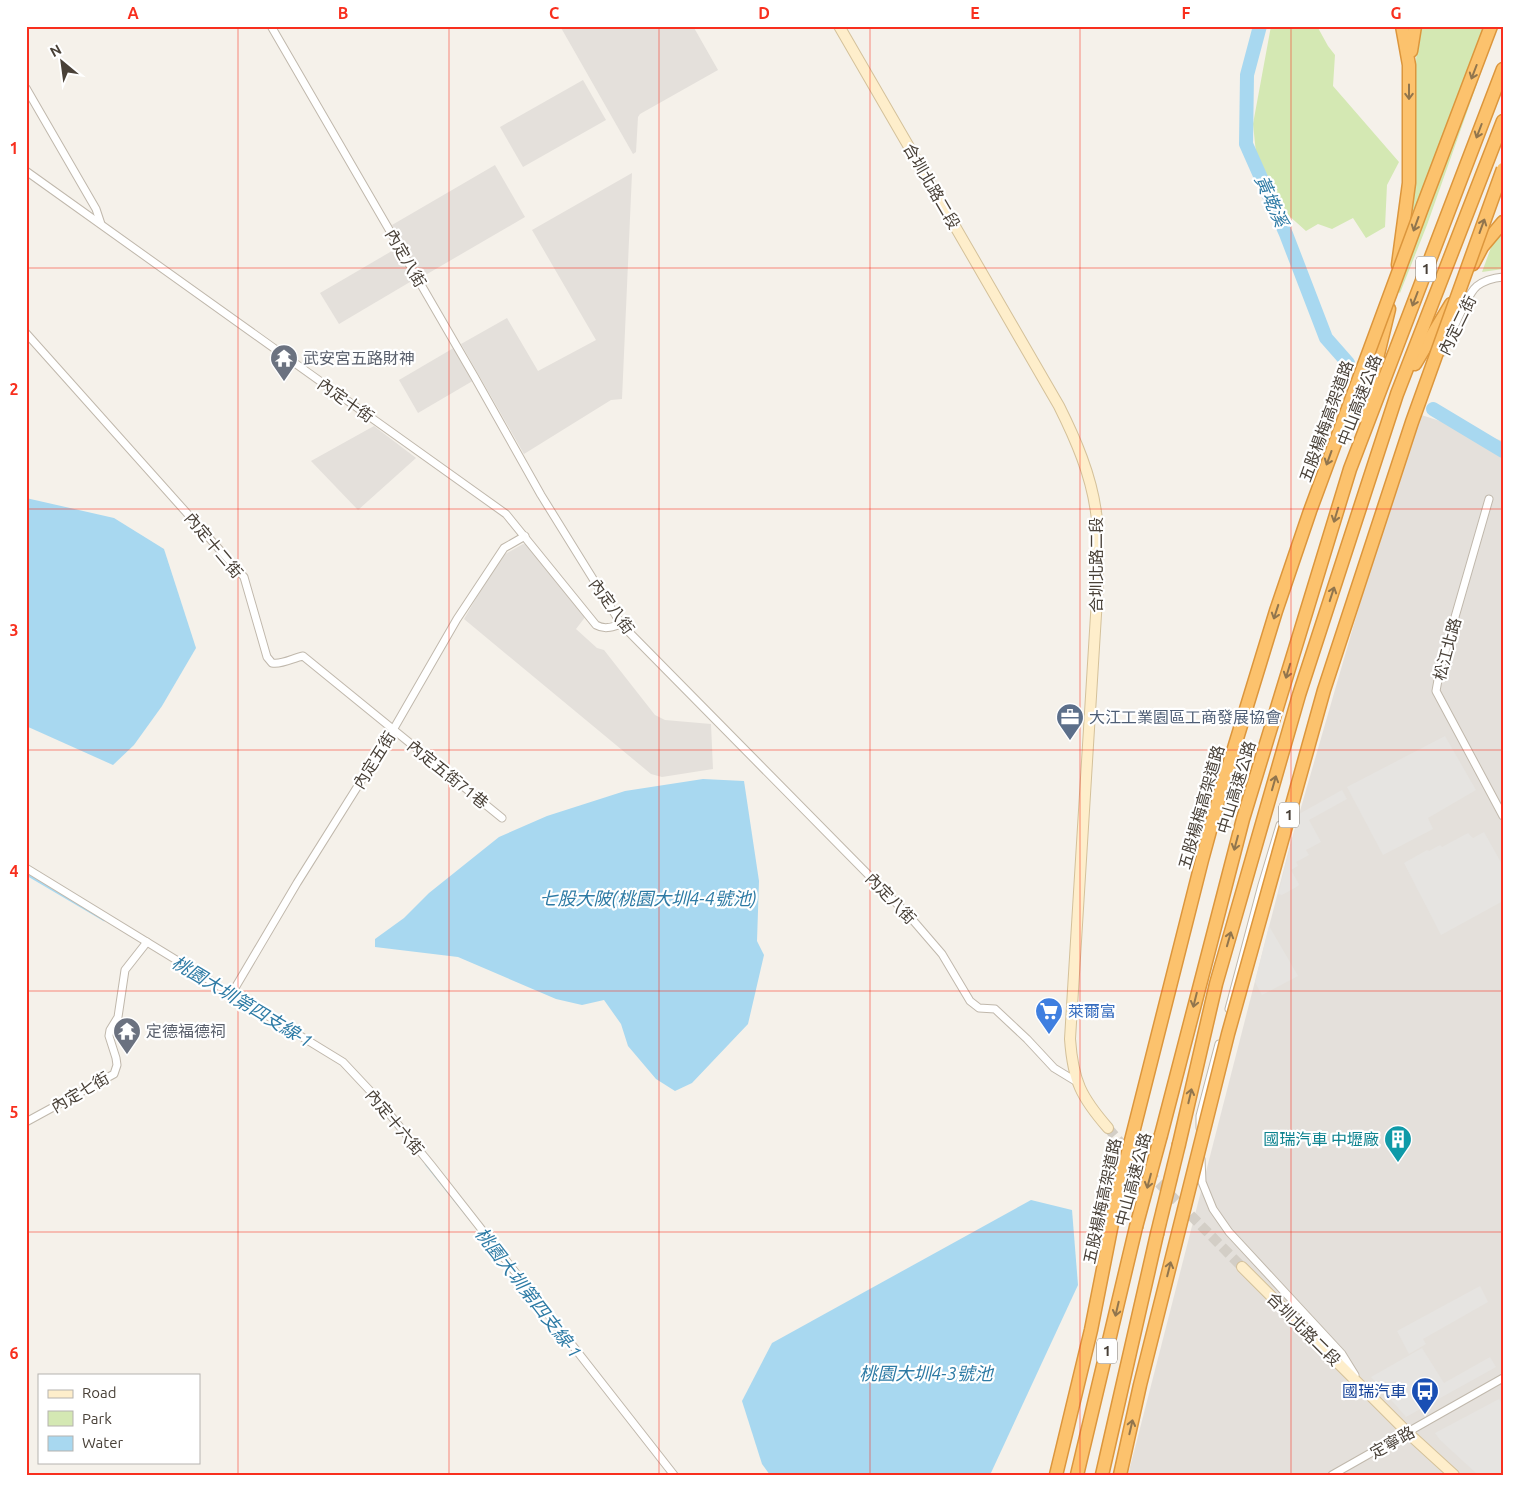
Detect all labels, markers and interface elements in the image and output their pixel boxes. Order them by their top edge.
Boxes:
text: A [127,4,139,22]
text: B [338,4,348,22]
text: C [549,4,559,22]
text: D [758,4,770,22]
text: E [970,4,980,22]
text: F [1182,4,1191,22]
text: G [1390,4,1402,22]
north arrow [38,38,88,88]
text: N [47,41,64,60]
one-way arrow [1469,64,1478,79]
one-way arrow [1404,84,1414,100]
one-way arrow [1474,122,1483,138]
text: 1 [9,139,19,157]
street label: 合圳北路二段 [900,140,964,232]
water label: 黃墘溪 [1252,172,1293,232]
one-way arrow [1411,215,1420,231]
one-way arrow [1478,219,1487,234]
street label: 內定八街 [382,226,430,290]
road number: 1 [1416,256,1436,282]
one-way arrow [1410,291,1419,306]
street label: 內定二街 [1435,292,1479,358]
temple icon: 武安宮五路財神 [269,343,299,382]
place label: 武安宮五路財神 [303,349,415,367]
street label: 中山高速公路 [1333,352,1385,448]
street label: 五股楊梅高架道路 [1296,358,1356,484]
street label: 內定十街 [315,374,377,426]
text: 2 [9,380,19,398]
one-way arrow [1324,450,1333,465]
one-way arrow [1330,507,1340,523]
street label: 內定十二街 [181,509,247,581]
street label: 合圳北路二段 [1087,517,1105,613]
street label: 內定八街 [586,575,638,637]
one-way arrow [1327,586,1337,602]
one-way arrow [1271,603,1280,619]
street label: 松江北路 [1430,616,1464,682]
text: 3 [9,621,19,639]
one-way arrow [1283,662,1293,678]
office icon: 大江工業園區工商發展協會 [1055,702,1085,741]
place label: 大江工業園區工商發展協會 [1089,708,1281,726]
street label: 內定五街 [349,728,399,792]
street label: 內定五街71巷 [404,736,492,812]
street label: 中山高速公路 [1213,738,1259,836]
street label: 五股楊梅高架道路 [1175,743,1227,871]
one-way arrow [1270,775,1279,791]
road number: 1 [1279,802,1299,828]
one-way arrow [1231,834,1241,850]
text: 4 [9,862,19,880]
street label: 內定八街 [862,869,920,927]
water label: 七股大陂(桃園大圳4-4號池) [539,888,757,909]
one-way arrow [1225,931,1235,947]
water label: 桃園大圳第四支線-1 [169,952,316,1051]
one-way arrow [1190,992,1199,1008]
supermarket icon: 萊爾富 [1034,996,1064,1035]
place label: 萊爾富 [1068,1002,1116,1020]
temple icon: 定德福德祠 [112,1016,142,1055]
place label: 定德福德祠 [146,1022,226,1040]
street label: 內定七街 [48,1068,112,1116]
street label: 內定十六街 [362,1086,428,1158]
one-way arrow [1186,1089,1195,1105]
text: 5 [9,1103,19,1121]
building icon: 國瑞汽車 中壢廠 [1383,1124,1413,1163]
street label: 中山高速公路 [1112,1130,1154,1228]
place label: 國瑞汽車 中壢廠 [1263,1130,1379,1148]
street label: 五股楊梅高架道路 [1080,1137,1124,1265]
one-way arrow [1143,1173,1153,1189]
water label: 桃園大圳第四支線-1 [472,1223,586,1361]
one-way arrow [1165,1262,1174,1278]
street label: 合圳北路二段 [1264,1289,1344,1369]
one-way arrow [1112,1300,1121,1316]
road number: 1 [1097,1338,1117,1364]
text: 6 [9,1344,19,1362]
water label: 桃園大圳4-3號池 [859,1363,995,1383]
legend [38,1374,200,1464]
bus stop icon: 國瑞汽車 [1410,1376,1440,1415]
place label: 國瑞汽車 [1342,1382,1406,1400]
text: Road [82,1384,117,1401]
text: Park [82,1410,112,1427]
one-way arrow [1127,1420,1136,1436]
street label: 定寧路 [1367,1422,1417,1462]
text: Water [82,1434,123,1451]

